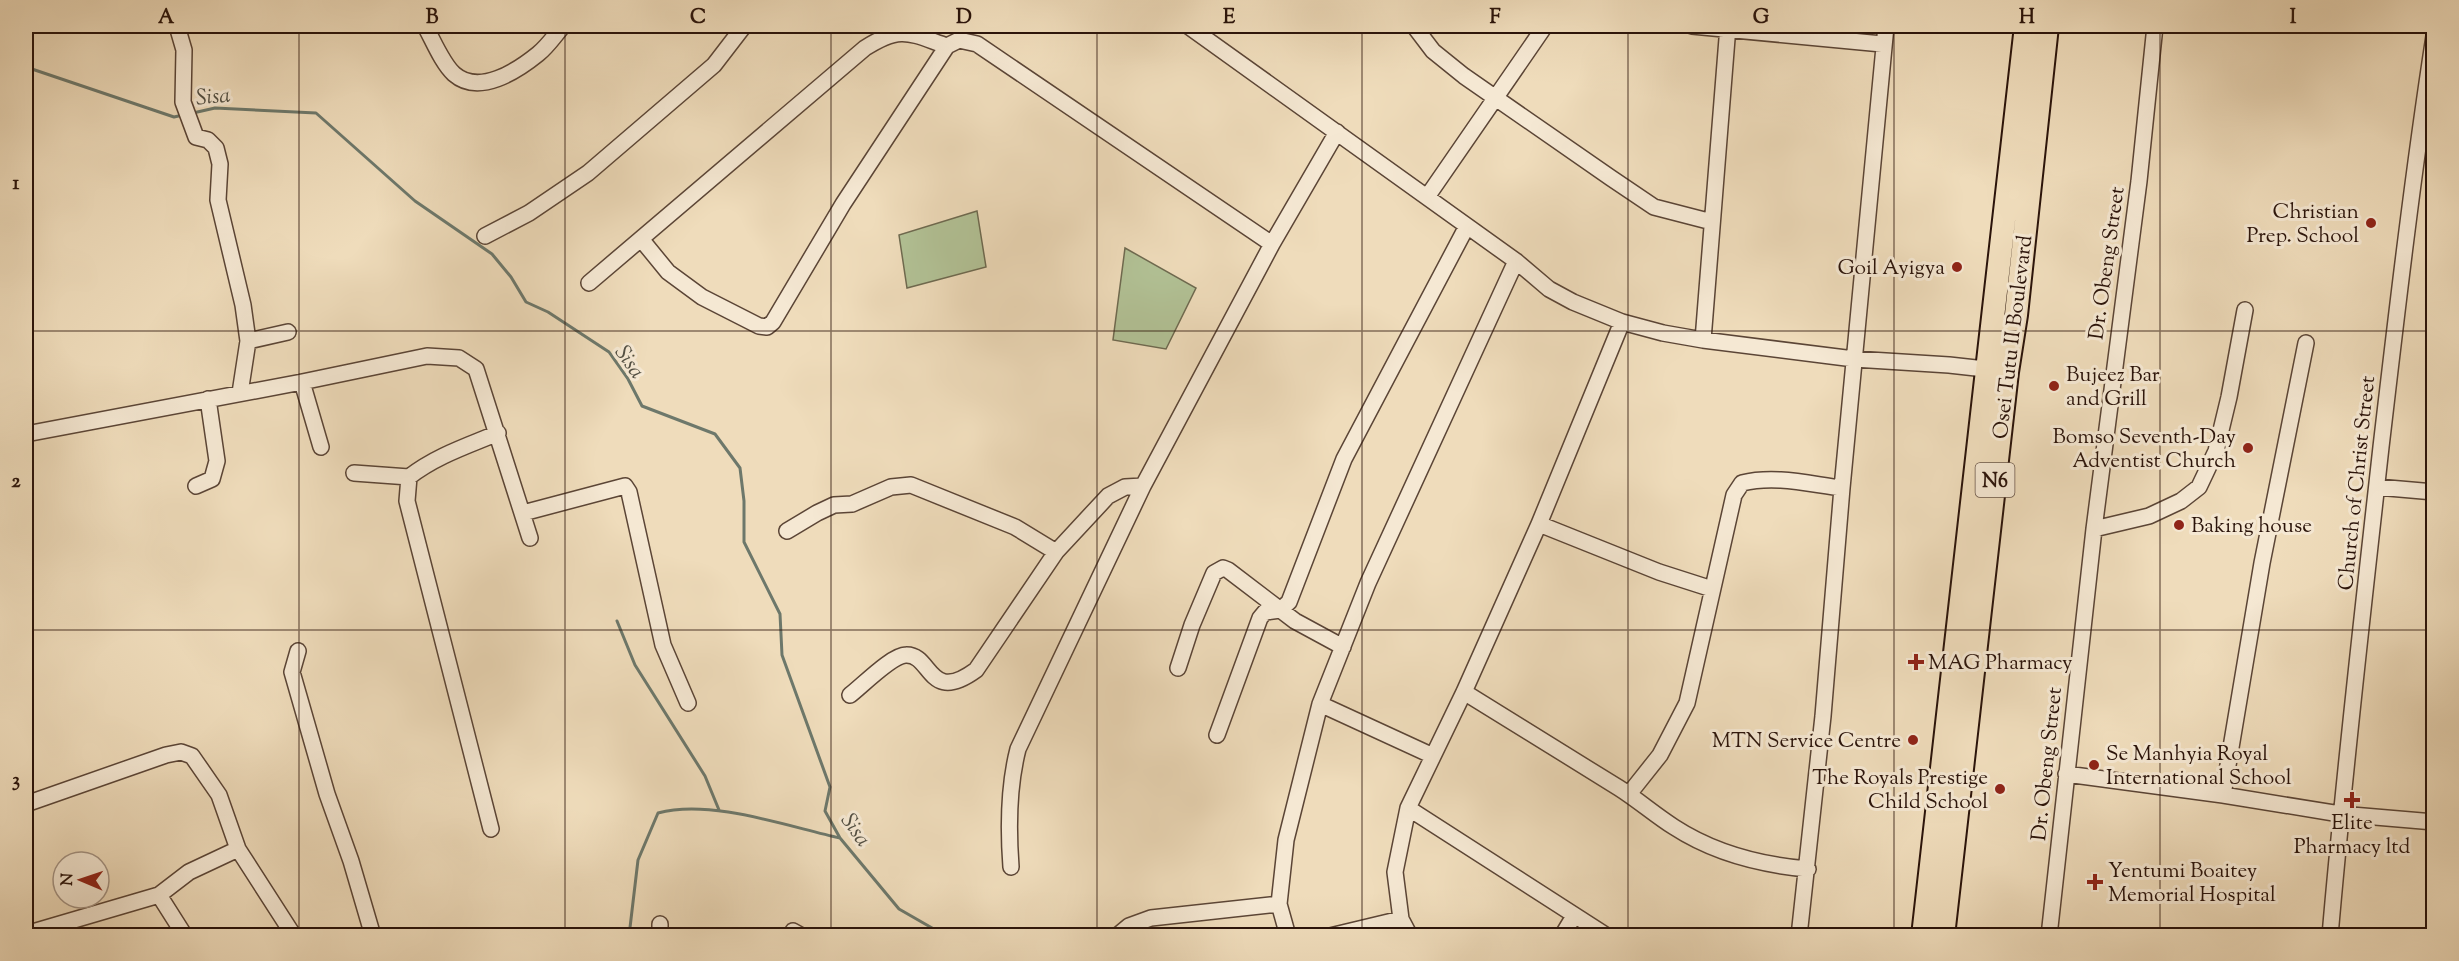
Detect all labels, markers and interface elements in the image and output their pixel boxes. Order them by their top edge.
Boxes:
text: A [158,4,175,33]
text: B [426,4,439,33]
text: C [690,4,706,33]
text: D [956,4,972,33]
text: E [1223,4,1236,33]
text: F [1489,4,1501,33]
text: G [1753,4,1770,33]
text: H [2019,4,2035,33]
text: I [2290,4,2297,33]
water label: Sisa [195,81,232,115]
text: 1 [13,170,20,199]
street label: Dr. Obeng Street [2082,185,2134,342]
place label: Christian Prep. School [2246,198,2359,252]
marker: Christian Prep. School [2364,216,2378,230]
street label: Osei Tutu II Boulevard [1987,233,2041,441]
place label: Goil Ayigya [1837,254,1945,284]
marker: Goil Ayigya [1950,260,1964,274]
water label: Sisa [606,339,652,386]
place label: Bujeez Bar and Grill [2066,361,2160,415]
street label: Church of Christ Street [2332,374,2384,592]
marker: Bujeez Bar and Grill [2047,379,2061,393]
place label: Bomso Seventh-Day Adventist Church [2052,423,2237,477]
marker: Bomso Seventh-Day Adventist Church [2241,441,2255,455]
road number: N6 [1976,463,2014,497]
text: 2 [11,468,21,497]
place label: Baking house [2191,512,2312,542]
marker: Baking house [2172,518,2186,532]
place label: MAG Pharmacy [1928,649,2073,679]
marker: MAG Pharmacy [1909,655,1923,669]
street label: Dr. Obeng Street [2025,686,2071,843]
place label: MTN Service Centre [1712,727,1901,757]
marker: MTN Service Centre [1906,733,1920,747]
place label: Se Manhyia Royal International School [2106,740,2292,794]
marker: Se Manhyia Royal International School [2087,758,2101,772]
place label: The Royals Prestige Child School [1812,764,1988,818]
text: 3 [12,767,20,796]
marker: The Royals Prestige Child School [1993,782,2007,796]
marker: Elite Pharmacy ltd [2345,793,2359,807]
water label: Sisa [832,807,878,854]
place label: Elite Pharmacy ltd [2294,809,2410,863]
north arrow [51,850,111,910]
place label: Yentumi Boaitey Memorial Hospital [2108,857,2276,911]
text: N [57,873,80,886]
marker: Yentumi Boaitey Memorial Hospital [2086,873,2104,891]

